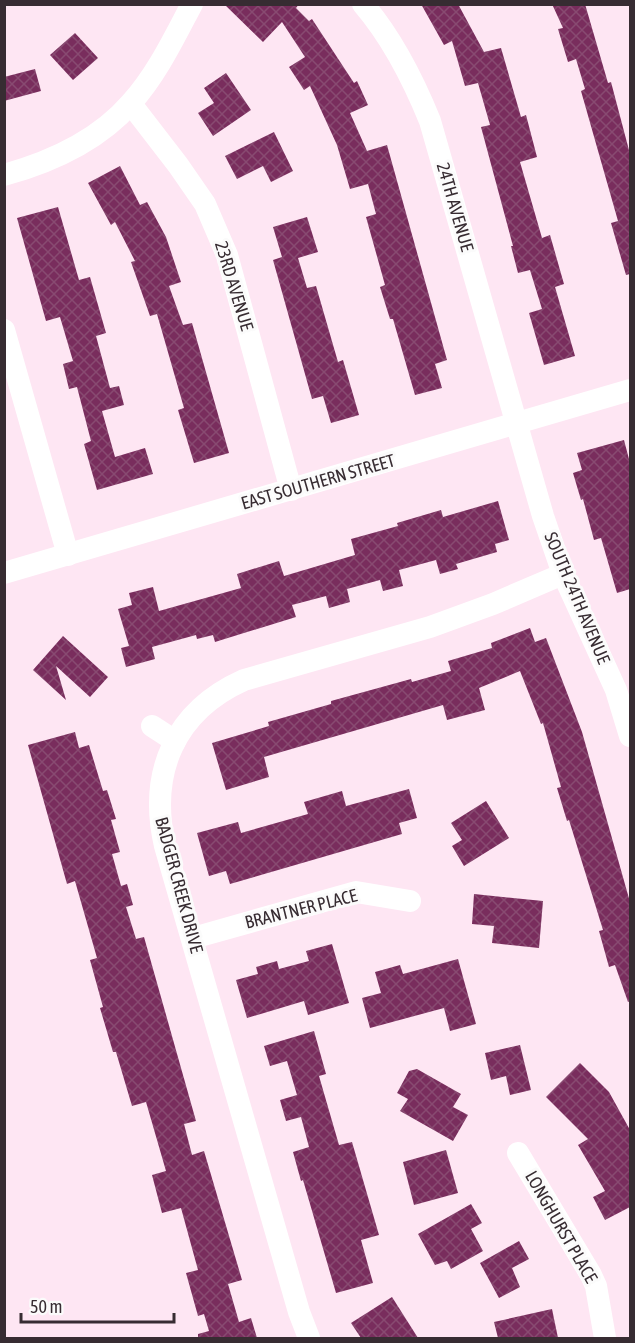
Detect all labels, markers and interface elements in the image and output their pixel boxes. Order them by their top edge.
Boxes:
street label: 24TH AVENUE [433,160,478,254]
street label: 23RD AVENUE [211,239,258,333]
street label: EAST SOUTHERN STREET [239,449,397,514]
street label: SOUTH 24TH AVENUE [540,529,615,667]
street label: BADGER CREEK DRIVE [151,815,208,956]
street label: BRANTNER PLACE [243,884,360,933]
street label: LONGHURST PLACE [521,1167,602,1287]
scale bar [21,1286,174,1324]
text: 50 m [30,1296,62,1317]

